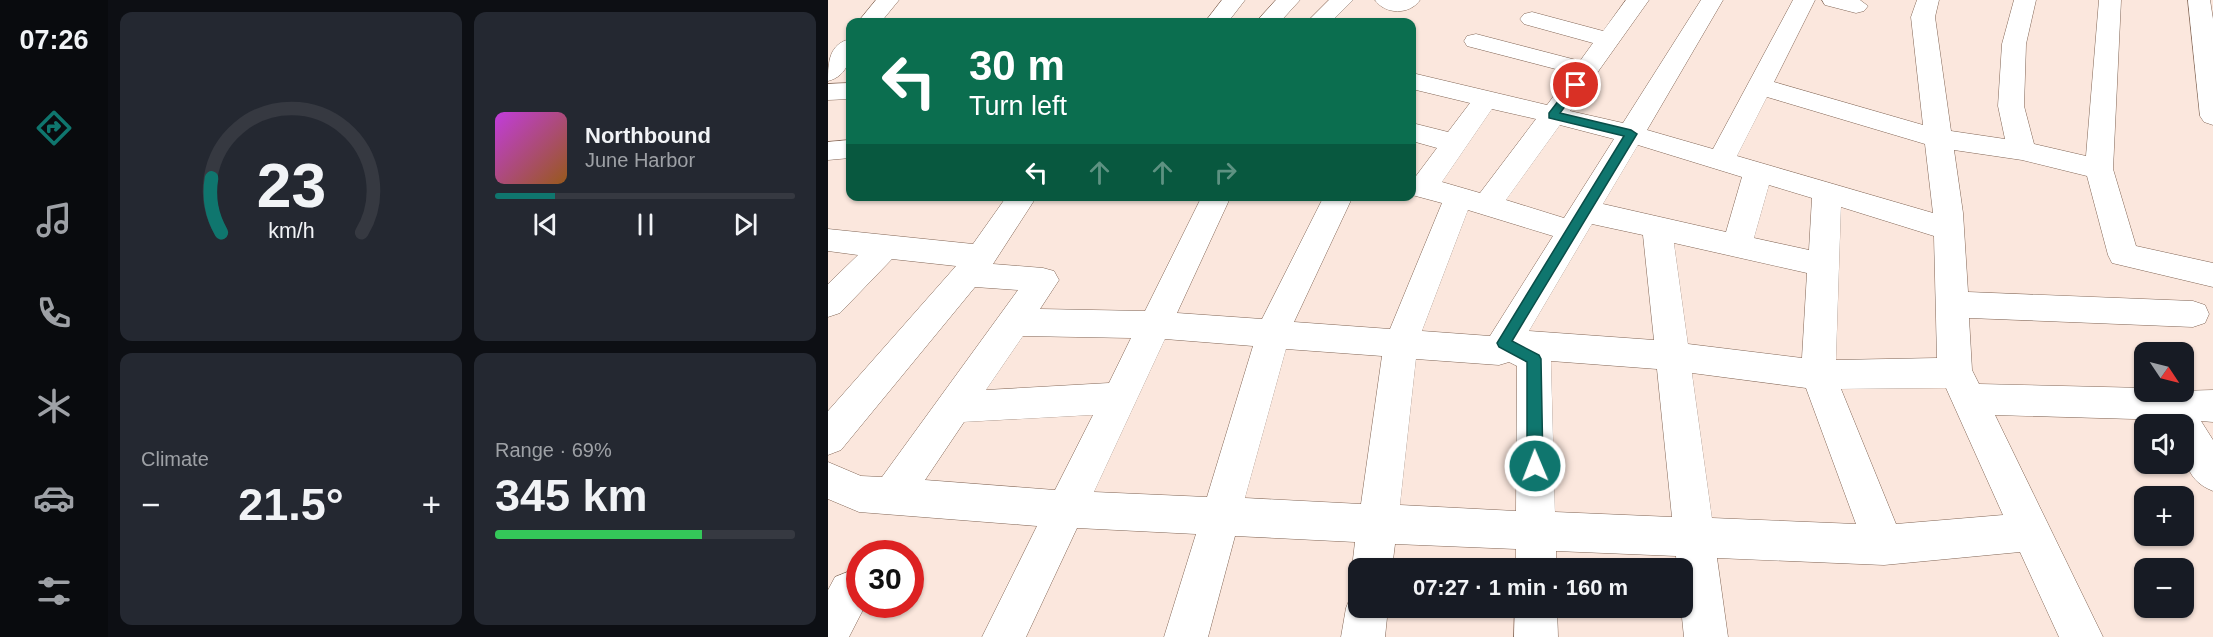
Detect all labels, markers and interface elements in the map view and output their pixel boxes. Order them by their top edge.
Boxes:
text: 07:26 [19,25,89,55]
icon: left [870,42,948,120]
text: 30 m [969,42,1065,89]
pin [1550,59,1601,110]
icon: arrive [1559,68,1592,101]
text: Turn left [969,91,1067,121]
icon: directions [33,107,75,149]
text: Northbound [585,123,711,148]
text: June Harbor [585,149,695,171]
text: 23 [256,152,326,221]
icon: left [1020,156,1053,189]
icon: ahead [1083,156,1116,189]
icon: ahead [1146,156,1179,189]
icon: right [1209,156,1242,189]
icon: music [33,199,75,241]
icon: previous [529,208,562,241]
icon: pause [629,208,662,241]
icon: next [729,208,762,241]
text: km/h [268,220,314,244]
icon: phone [33,292,75,334]
north arrow [2134,342,2194,402]
map controls [2134,342,2194,618]
icon: climate [33,385,75,427]
button: sound [2134,414,2194,474]
position arrow [1503,434,1567,498]
text: Range · 69% [495,439,612,461]
text: Climate [141,448,209,470]
text: 345 km [495,470,648,521]
icon: car [33,477,75,519]
text: 21.5° [238,479,344,530]
text: − [141,486,160,523]
text: + [422,486,441,523]
button: + [2134,486,2194,546]
speed limit sign: 30 [846,540,924,618]
button: − [2134,558,2194,618]
icon: filters [33,570,75,612]
text: 07:27 · 1 min · 160 m [1413,575,1628,600]

